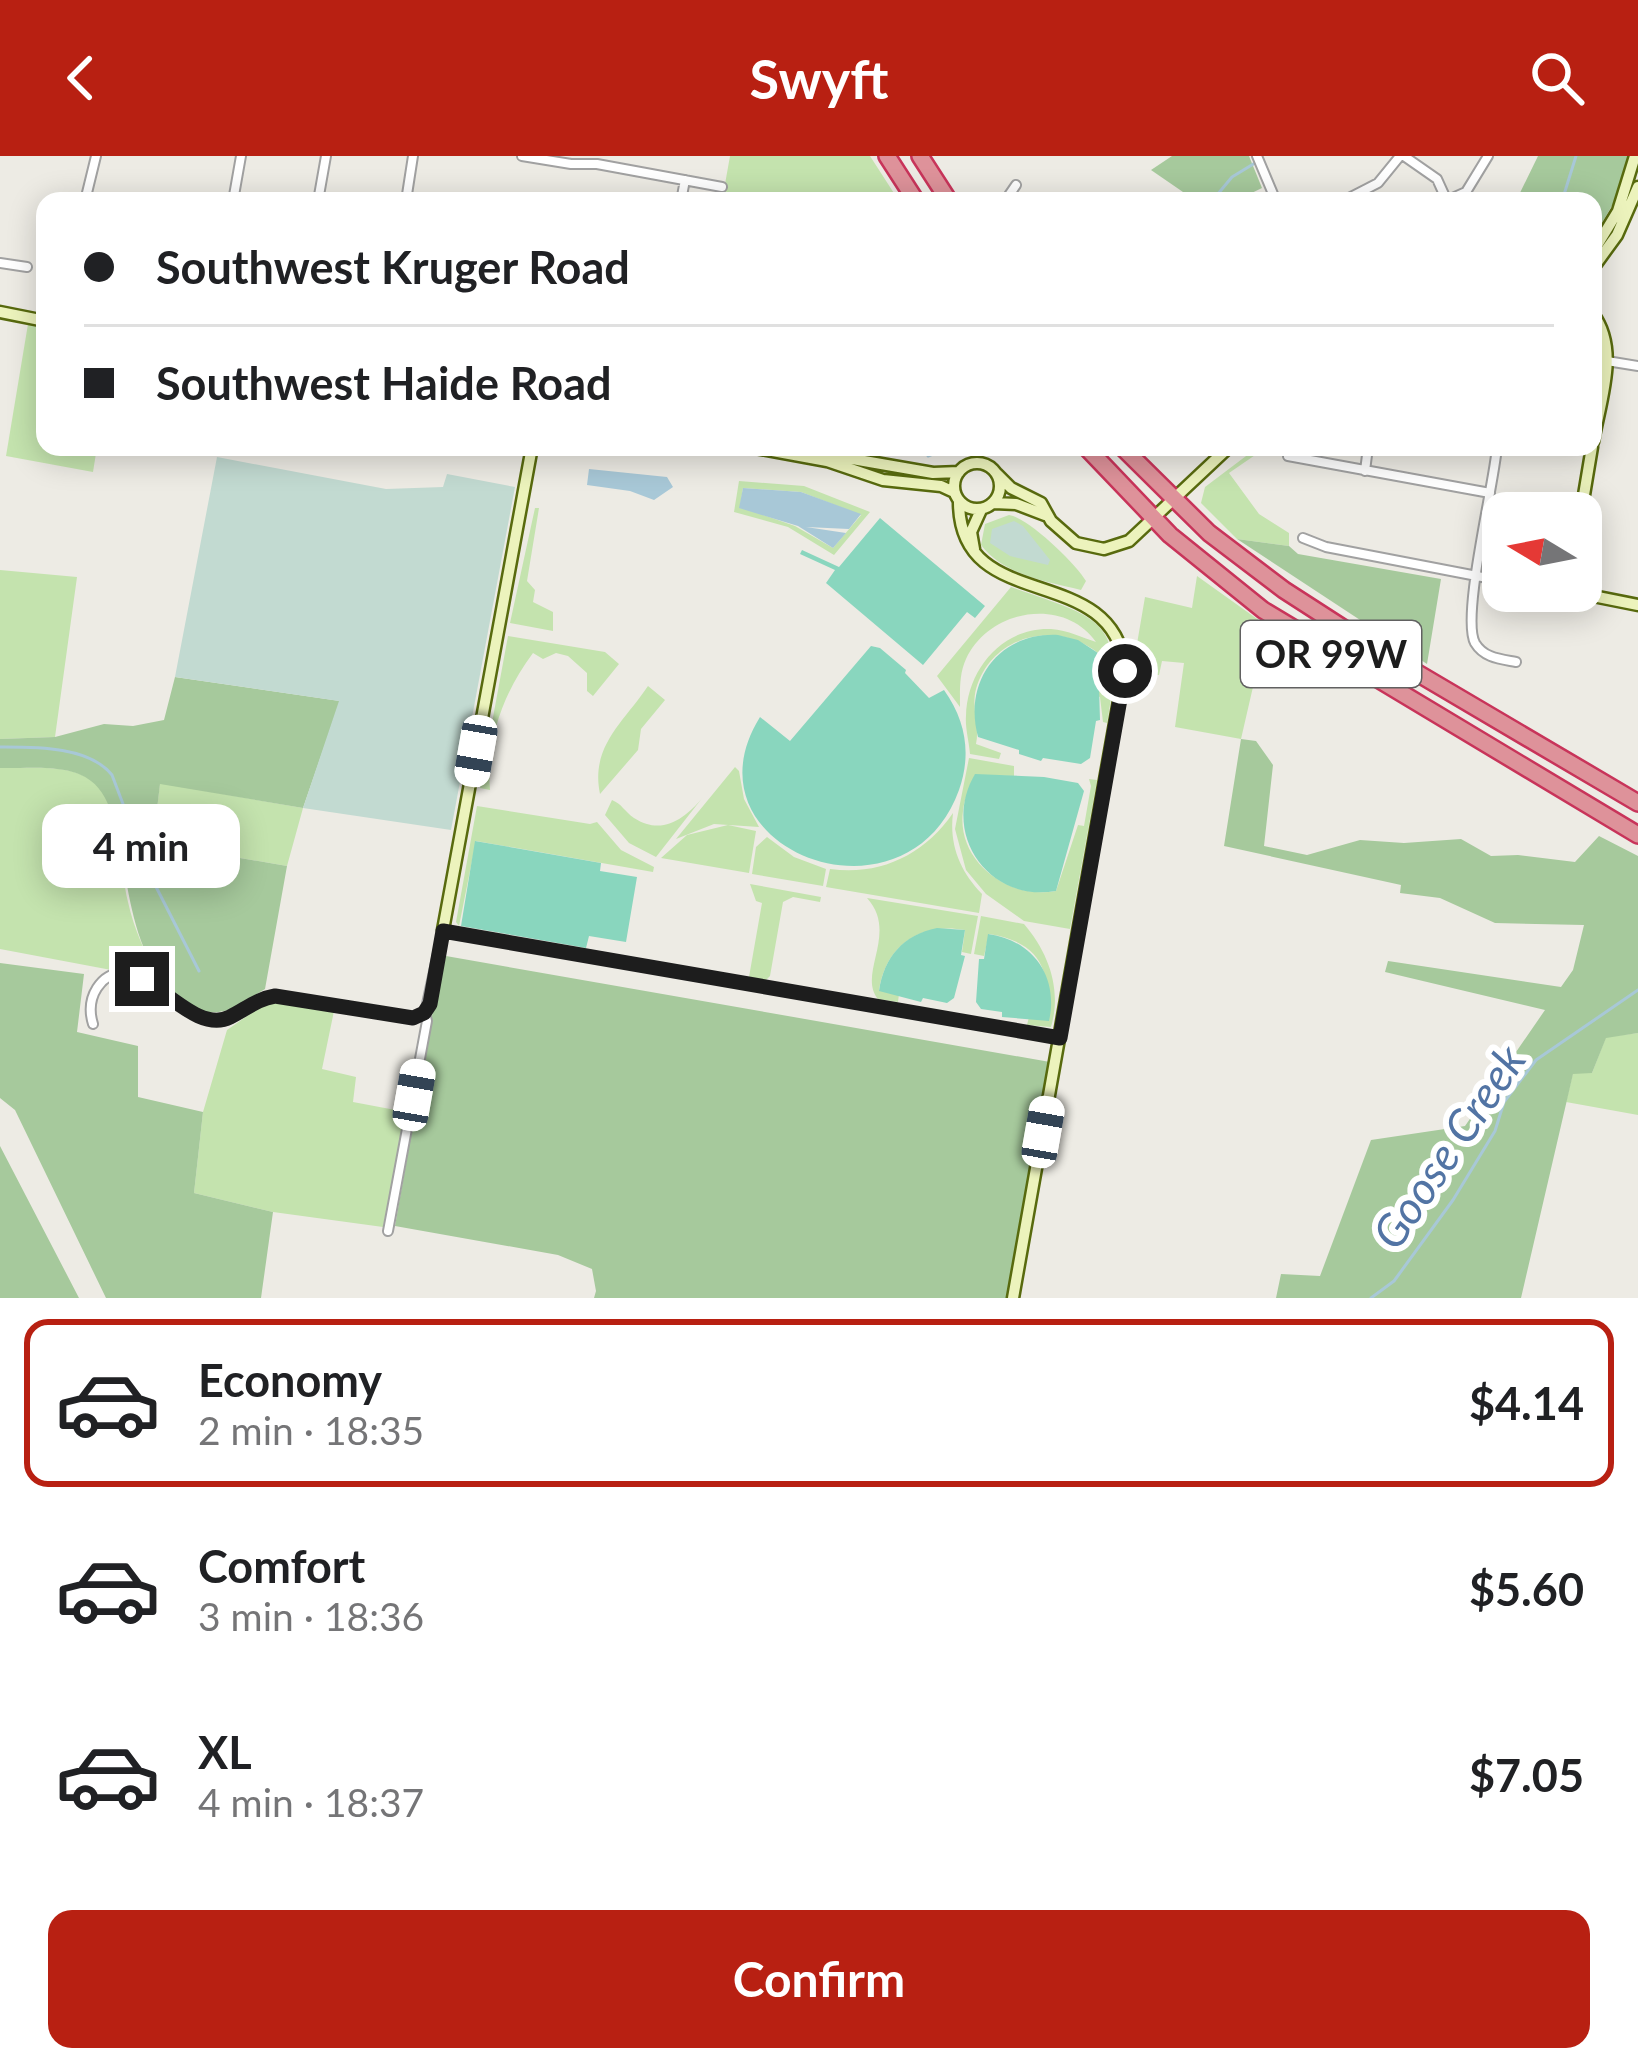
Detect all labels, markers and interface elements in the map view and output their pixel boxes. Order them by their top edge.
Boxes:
icon: back [48,45,114,111]
icon: search [1524,45,1590,111]
text: Swyft [750,46,888,111]
text: Southwest Kruger Road [156,240,630,294]
text: Southwest Haide Road [156,356,612,410]
north arrow [1482,492,1602,612]
map controls [1482,492,1602,612]
road number: OR 99W [1241,621,1421,687]
route start [1098,644,1152,698]
car [452,712,500,790]
callout: 4 min [43,805,241,889]
text: 4 min [93,823,189,869]
route end [115,952,169,1006]
water label: Goose Creek [1360,1034,1536,1258]
car [390,1056,438,1134]
car [1019,1093,1067,1171]
icon: car [54,1349,162,1457]
text: Economy [198,1353,382,1407]
text: $4.14 [1469,1376,1584,1430]
text: 2 min · 18:35 [198,1407,424,1453]
icon: car [54,1535,162,1643]
text: Comfort [198,1539,365,1593]
text: $5.60 [1469,1562,1584,1616]
text: 3 min · 18:36 [198,1593,424,1639]
icon: car [54,1721,162,1829]
text: XL [198,1725,252,1779]
text: $7.05 [1469,1748,1584,1802]
text: 4 min · 18:37 [198,1779,424,1825]
button: Confirm [48,1910,1590,2048]

